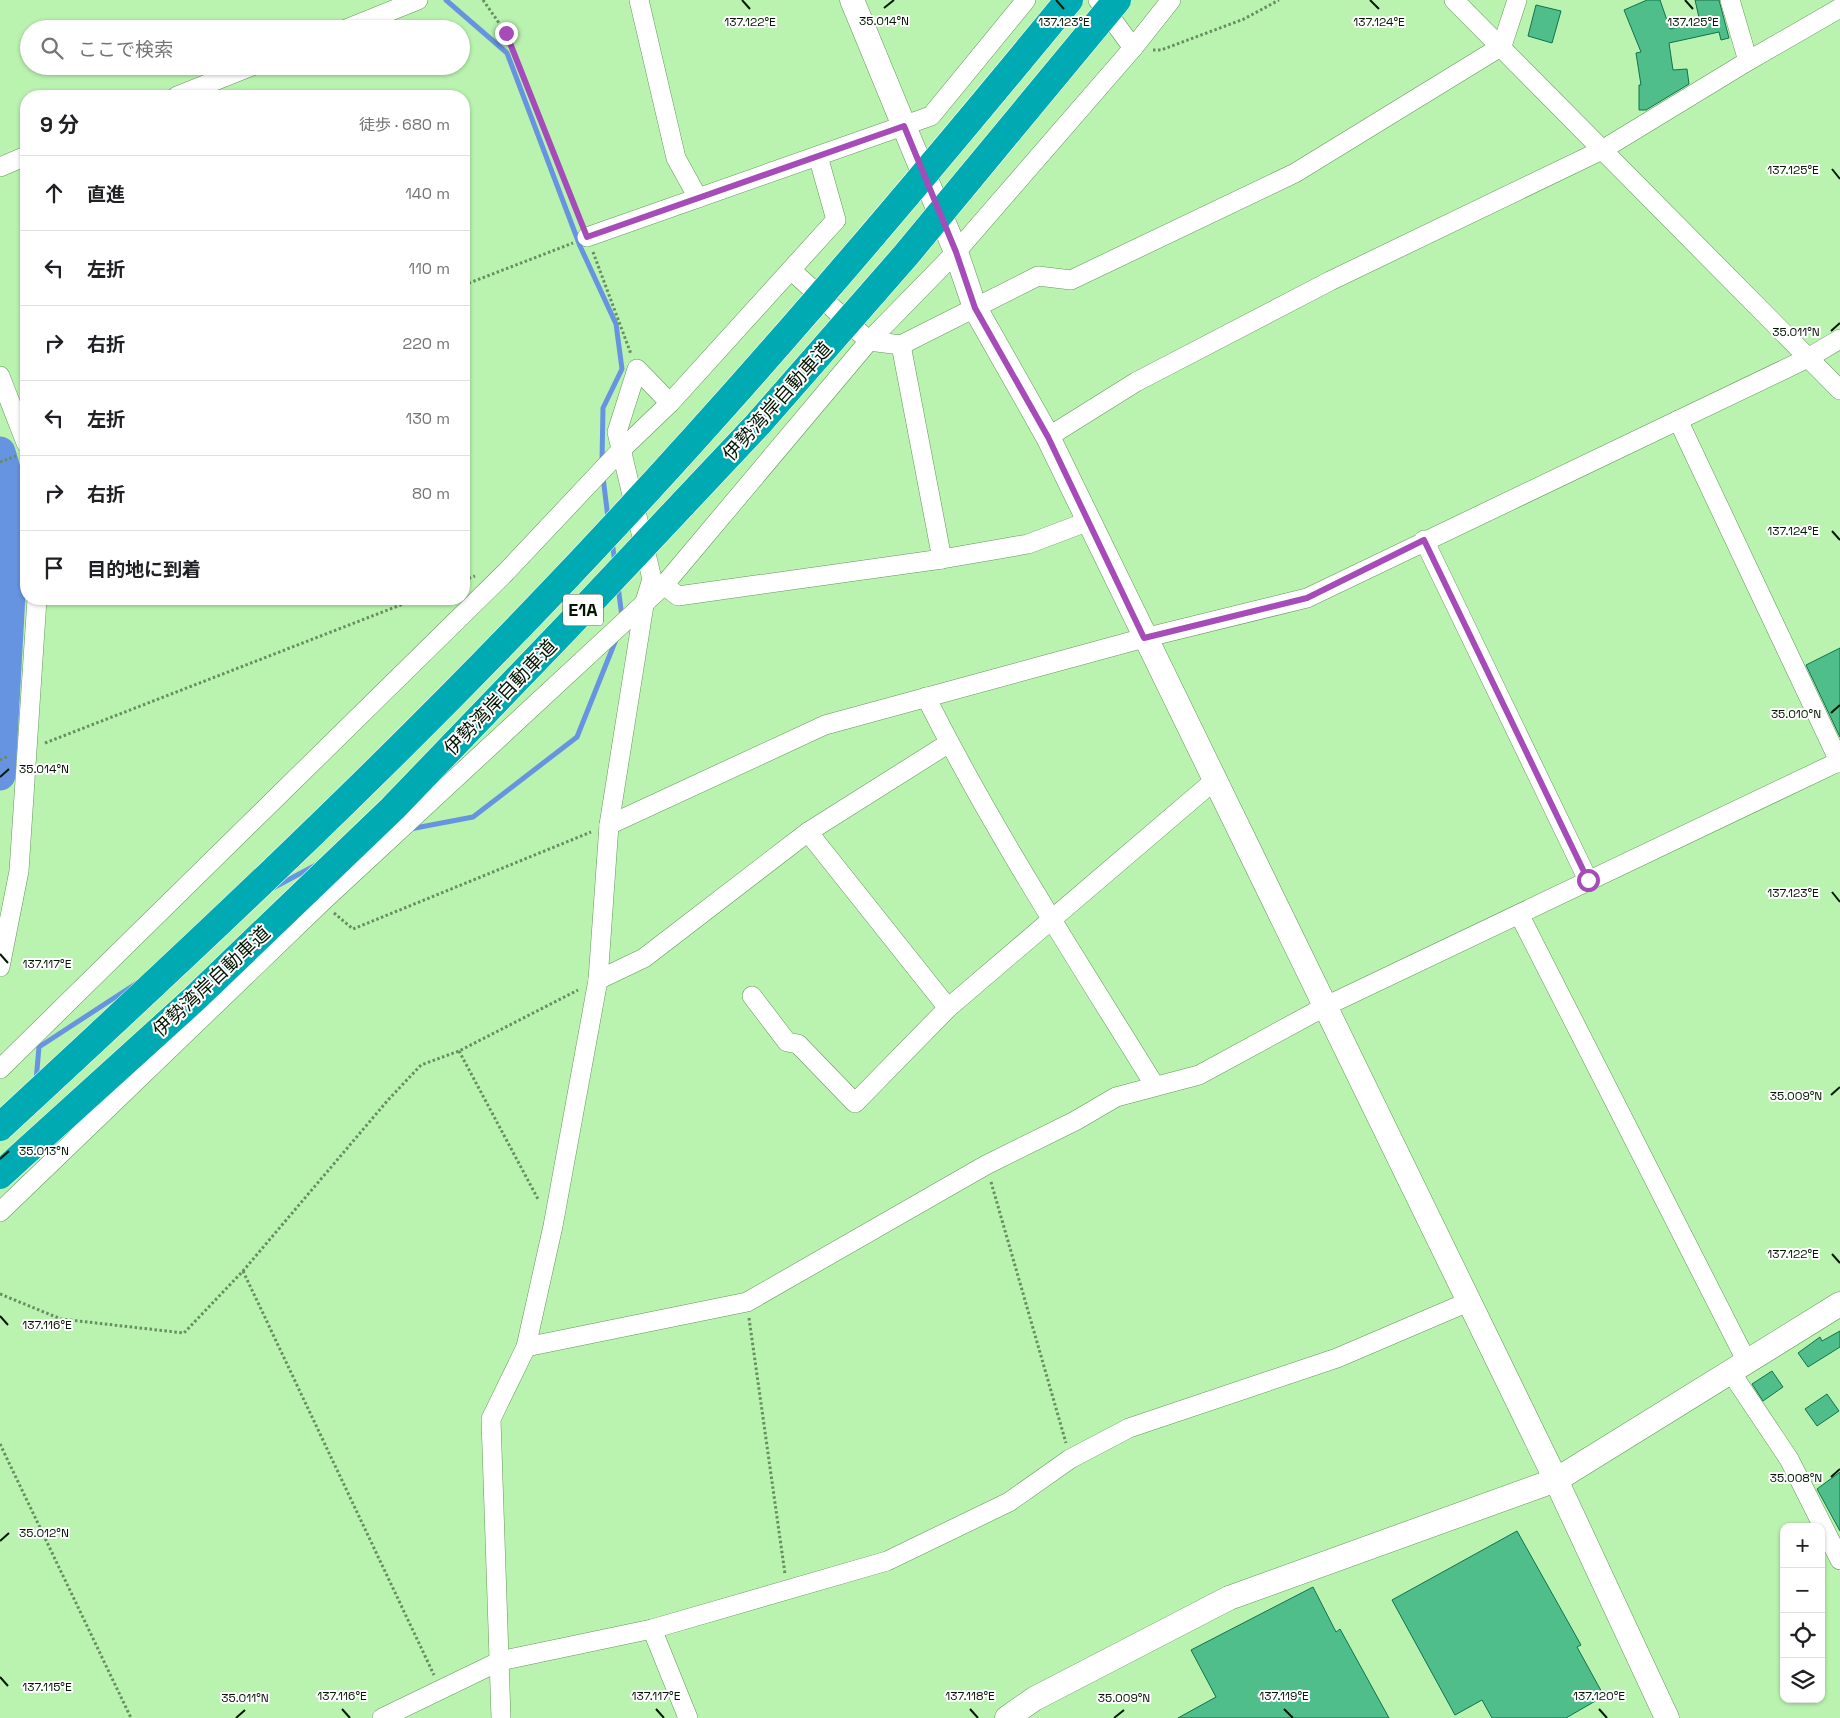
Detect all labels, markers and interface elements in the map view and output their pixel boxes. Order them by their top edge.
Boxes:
text: 35.014°N [859,13,909,29]
text: 137.122°E [724,14,776,30]
text: 137.123°E [1038,14,1090,30]
text: 137.124°E [1353,14,1405,30]
text: 137.125°E [1667,14,1719,30]
search box [20,20,470,75]
route end [495,22,518,45]
icon: search [38,34,66,62]
text: ここで検索 [78,37,173,62]
text: 9 分 [40,111,79,138]
text: 徒歩 · 680 m [359,114,450,135]
text: 137.125°E [1767,162,1819,178]
icon: ahead [40,179,68,207]
text: 直進 [87,182,125,207]
text: 140 m [405,183,450,204]
icon: left [40,254,68,282]
text: 左折 [87,257,125,282]
text: 110 m [408,258,450,279]
text: 35.011°N [1772,324,1820,340]
icon: right [40,329,68,357]
text: 右折 [87,332,125,357]
text: 220 m [403,333,450,354]
street label: 伊勢湾岸自動車道 [717,336,838,466]
icon: left [40,404,68,432]
text: 左折 [87,407,125,432]
text: 130 m [406,408,450,429]
icon: right [40,479,68,507]
text: 右折 [87,482,125,507]
text: 80 m [412,483,450,504]
text: 137.124°E [1767,523,1819,539]
icon: arrive [40,554,68,582]
text: 目的地に到着 [87,557,201,582]
road number: E1A [563,594,603,626]
street label: 伊勢湾岸自動車道 [439,634,562,761]
text: 35.010°N [1771,706,1821,722]
text: 35.014°N [19,761,69,777]
route start [1577,869,1600,892]
text: 137.123°E [1767,885,1819,901]
street label: 伊勢湾岸自動車道 [147,920,275,1042]
text: 137.117°E [23,956,72,972]
text: 35.009°N [1770,1088,1822,1104]
text: 35.013°N [19,1143,69,1159]
text: 137.122°E [1767,1246,1819,1262]
text: 137.116°E [22,1317,72,1333]
text: 35.008°N [1770,1470,1822,1486]
map controls [1780,1523,1825,1703]
button: + [1780,1523,1825,1568]
text: 35.012°N [19,1525,69,1541]
button: − [1780,1568,1825,1613]
button: locate [1780,1613,1825,1658]
button: layers [1780,1658,1825,1703]
text: 137.115°E [22,1679,72,1695]
text: 137.116°E [317,1688,367,1704]
text: 137.117°E [632,1688,681,1704]
text: 137.118°E [945,1688,995,1704]
text: 137.119°E [1259,1688,1309,1704]
text: 137.120°E [1573,1688,1625,1704]
text: 35.011°N [221,1690,269,1706]
text: 35.009°N [1098,1690,1150,1706]

